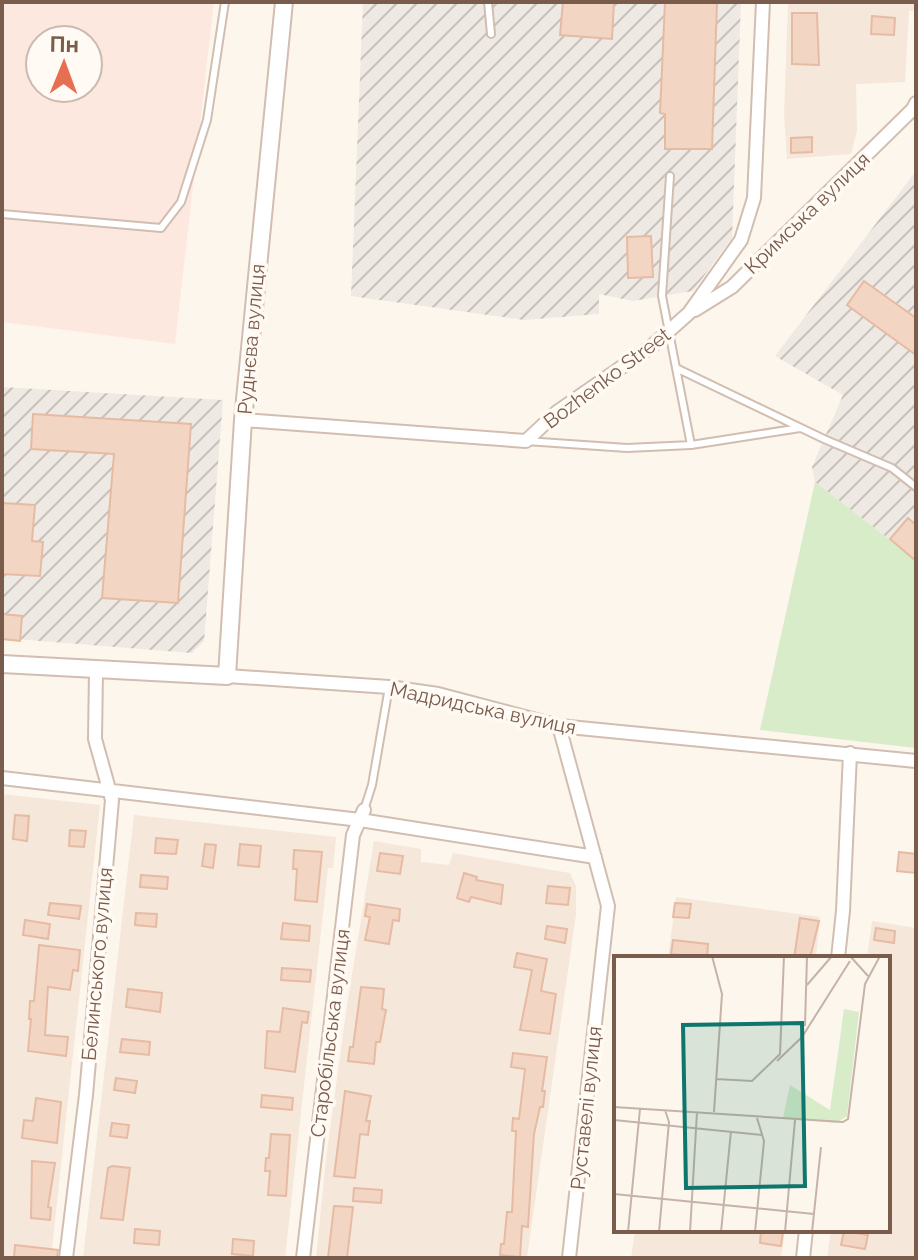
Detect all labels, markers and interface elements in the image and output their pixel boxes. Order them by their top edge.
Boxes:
north arrow [24,24,104,104]
text: Пн [49,31,79,57]
street label: Кримська вулиця [739,147,875,279]
street label: Руднєва вулиця [232,263,270,415]
street label: Bozhenko Street [539,322,675,433]
street label: Мадридська вулиця [388,677,578,739]
street label: Белинського вулиця [77,866,117,1062]
street label: Старобільська вулиця [305,927,355,1139]
inset map [614,956,890,1232]
street label: Руставелі вулиця [565,1025,607,1191]

